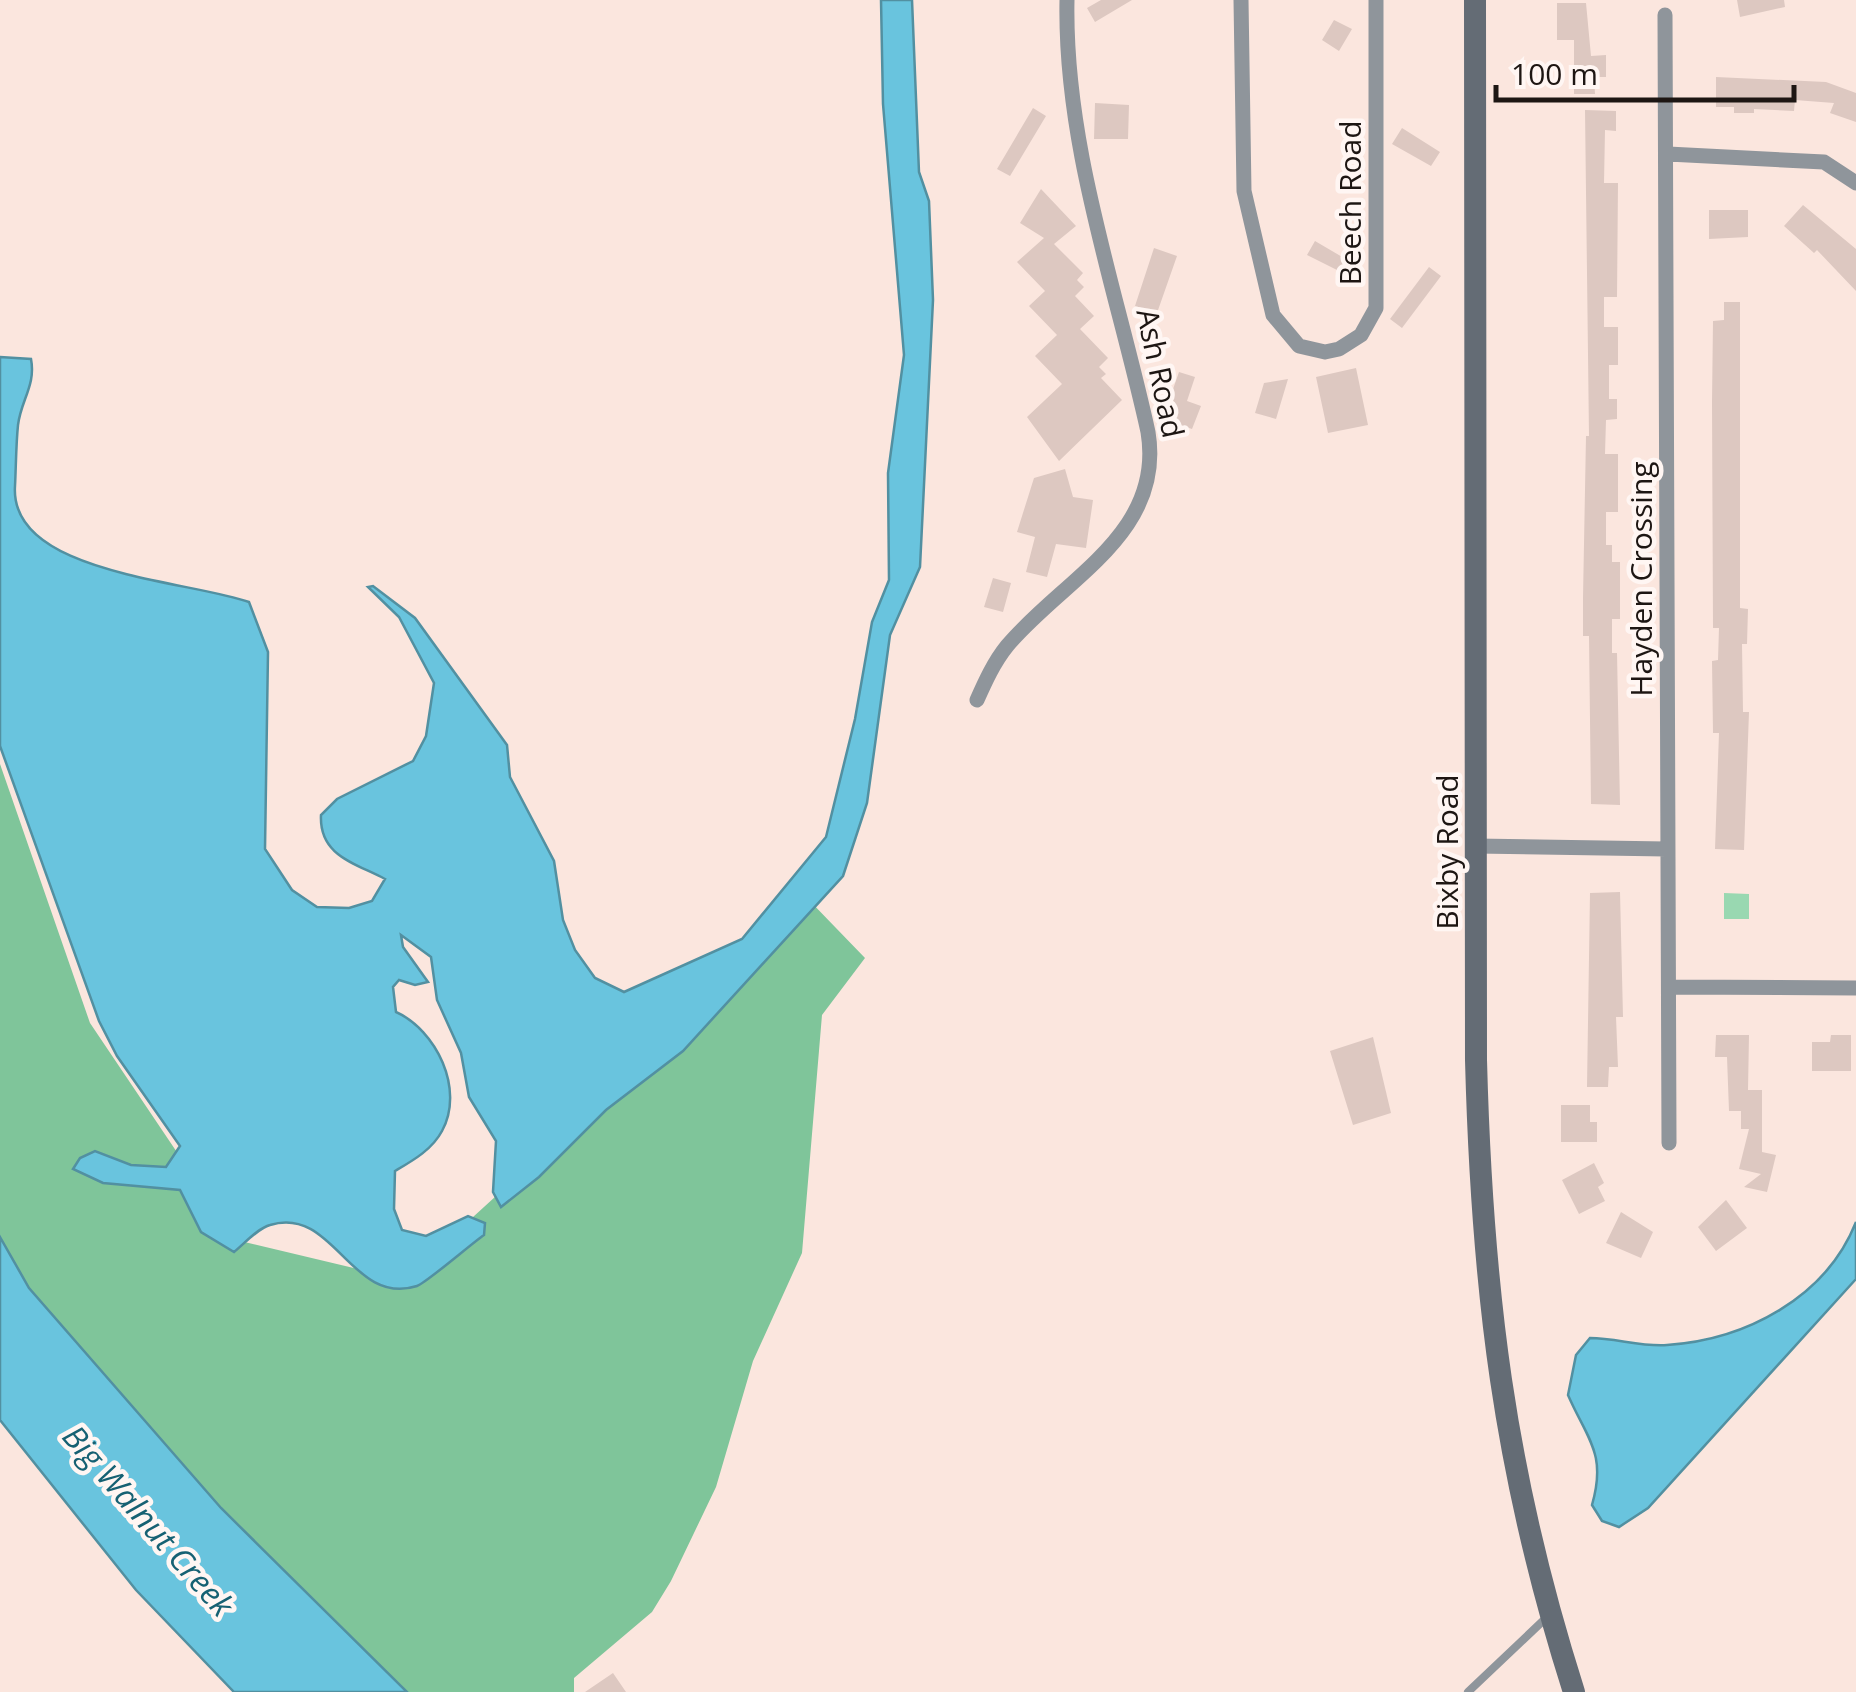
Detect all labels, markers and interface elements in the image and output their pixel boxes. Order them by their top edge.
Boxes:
scale bar [1496,40,1794,102]
text: 100 m [1511,53,1598,94]
street label: Beech Road [1329,120,1370,286]
street label: Ash Road [1127,305,1195,441]
street label: Hayden Crossing [1620,461,1661,697]
street label: Bixby Road [1426,774,1467,930]
water label: Big Walnut Creek [54,1415,245,1626]

